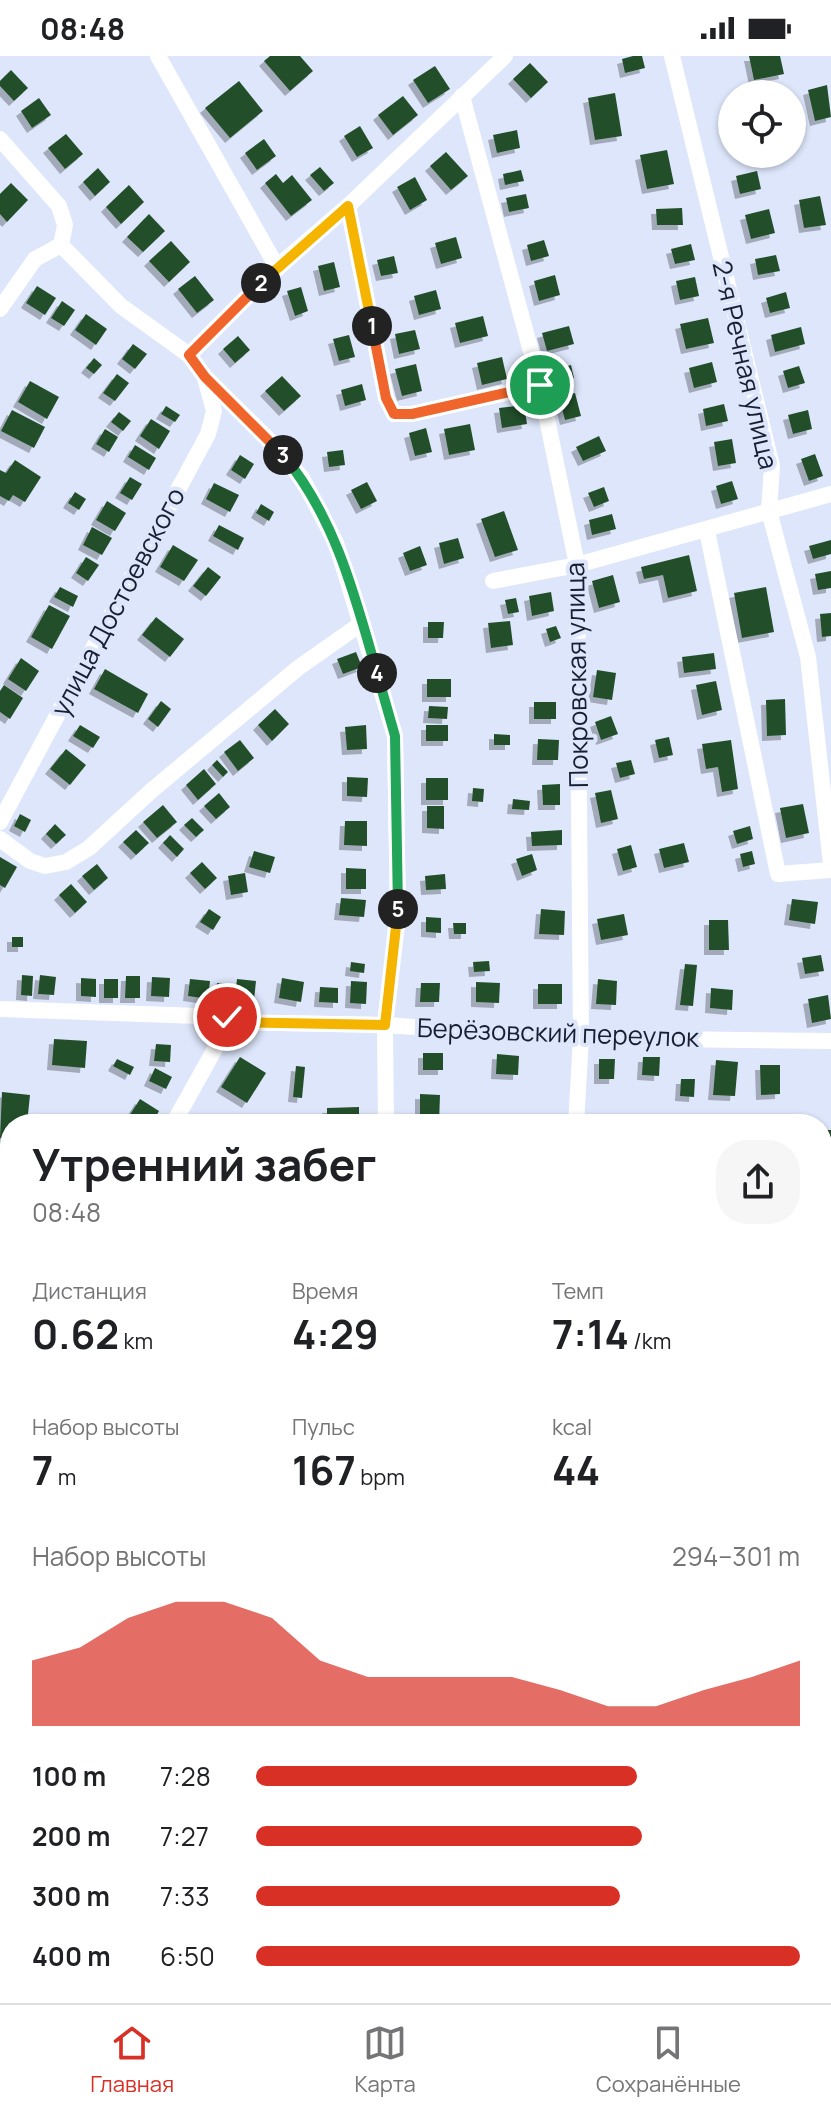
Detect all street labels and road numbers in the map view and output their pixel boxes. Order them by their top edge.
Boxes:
street label: 2-я Речная улица [704,257,787,473]
street label: улица Достоевского [42,481,193,722]
street label: Покровская улица [556,562,596,788]
street label: Берёзовский переулок [416,1009,701,1055]

